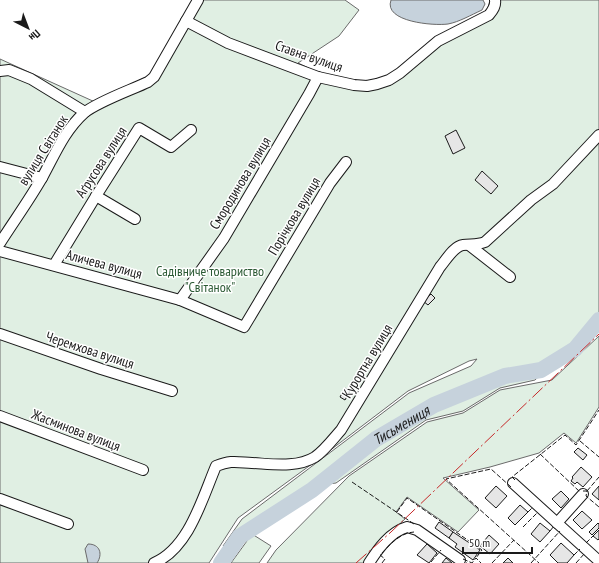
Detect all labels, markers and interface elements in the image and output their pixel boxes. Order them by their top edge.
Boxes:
north arrow [8,8,48,48]
text: Пн [26,27,43,44]
street label: Ставна вулиця [273,36,345,76]
street label: вулиця Світанок [14,111,72,189]
street label: Аґрусова вулиця [71,123,131,201]
street label: Смородинова вулиця [205,133,275,233]
street label: Порічкова вулиця [264,174,324,258]
street label: Аличева вулиця [64,245,144,283]
park label: Садівниче товариство "Світанок" [156,262,264,296]
street label: Курортна вулиця [338,321,396,401]
street label: Черемхова вулиця [44,327,136,373]
water label: Тисьмениця [369,400,434,448]
street label: Жасминова вулиця [28,404,123,455]
scale bar [463,529,532,555]
text: 50 m [469,535,490,550]

